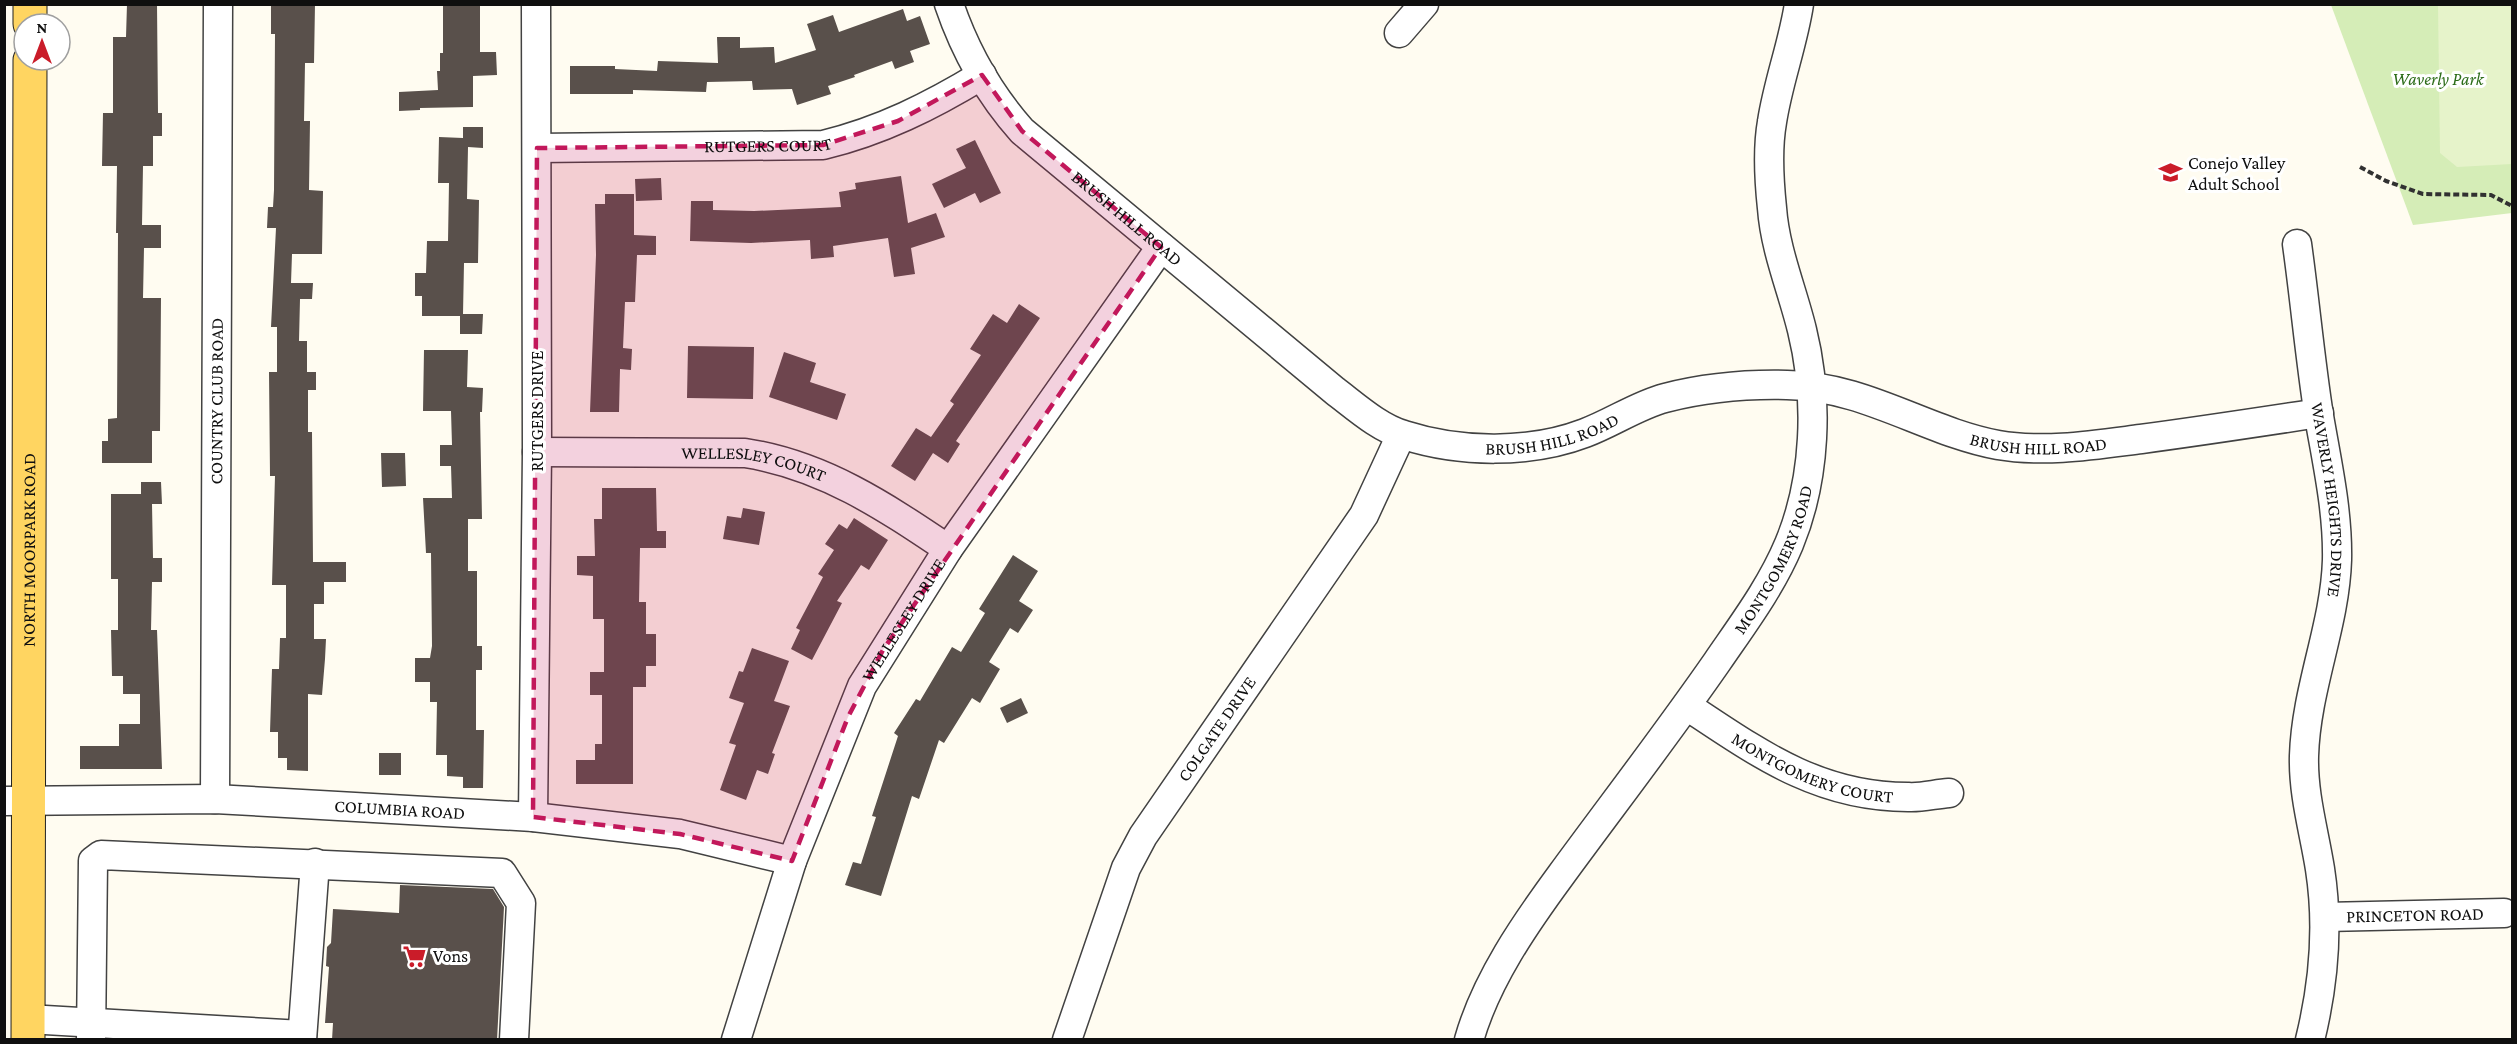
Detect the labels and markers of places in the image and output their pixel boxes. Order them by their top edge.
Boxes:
place label: Conejo Valley Adult School [2188,153,2286,194]
school or university icon: Conejo Valley Adult School [2157,160,2183,186]
supermarket icon: Vons [402,943,428,969]
place label: Vons [433,946,468,966]

